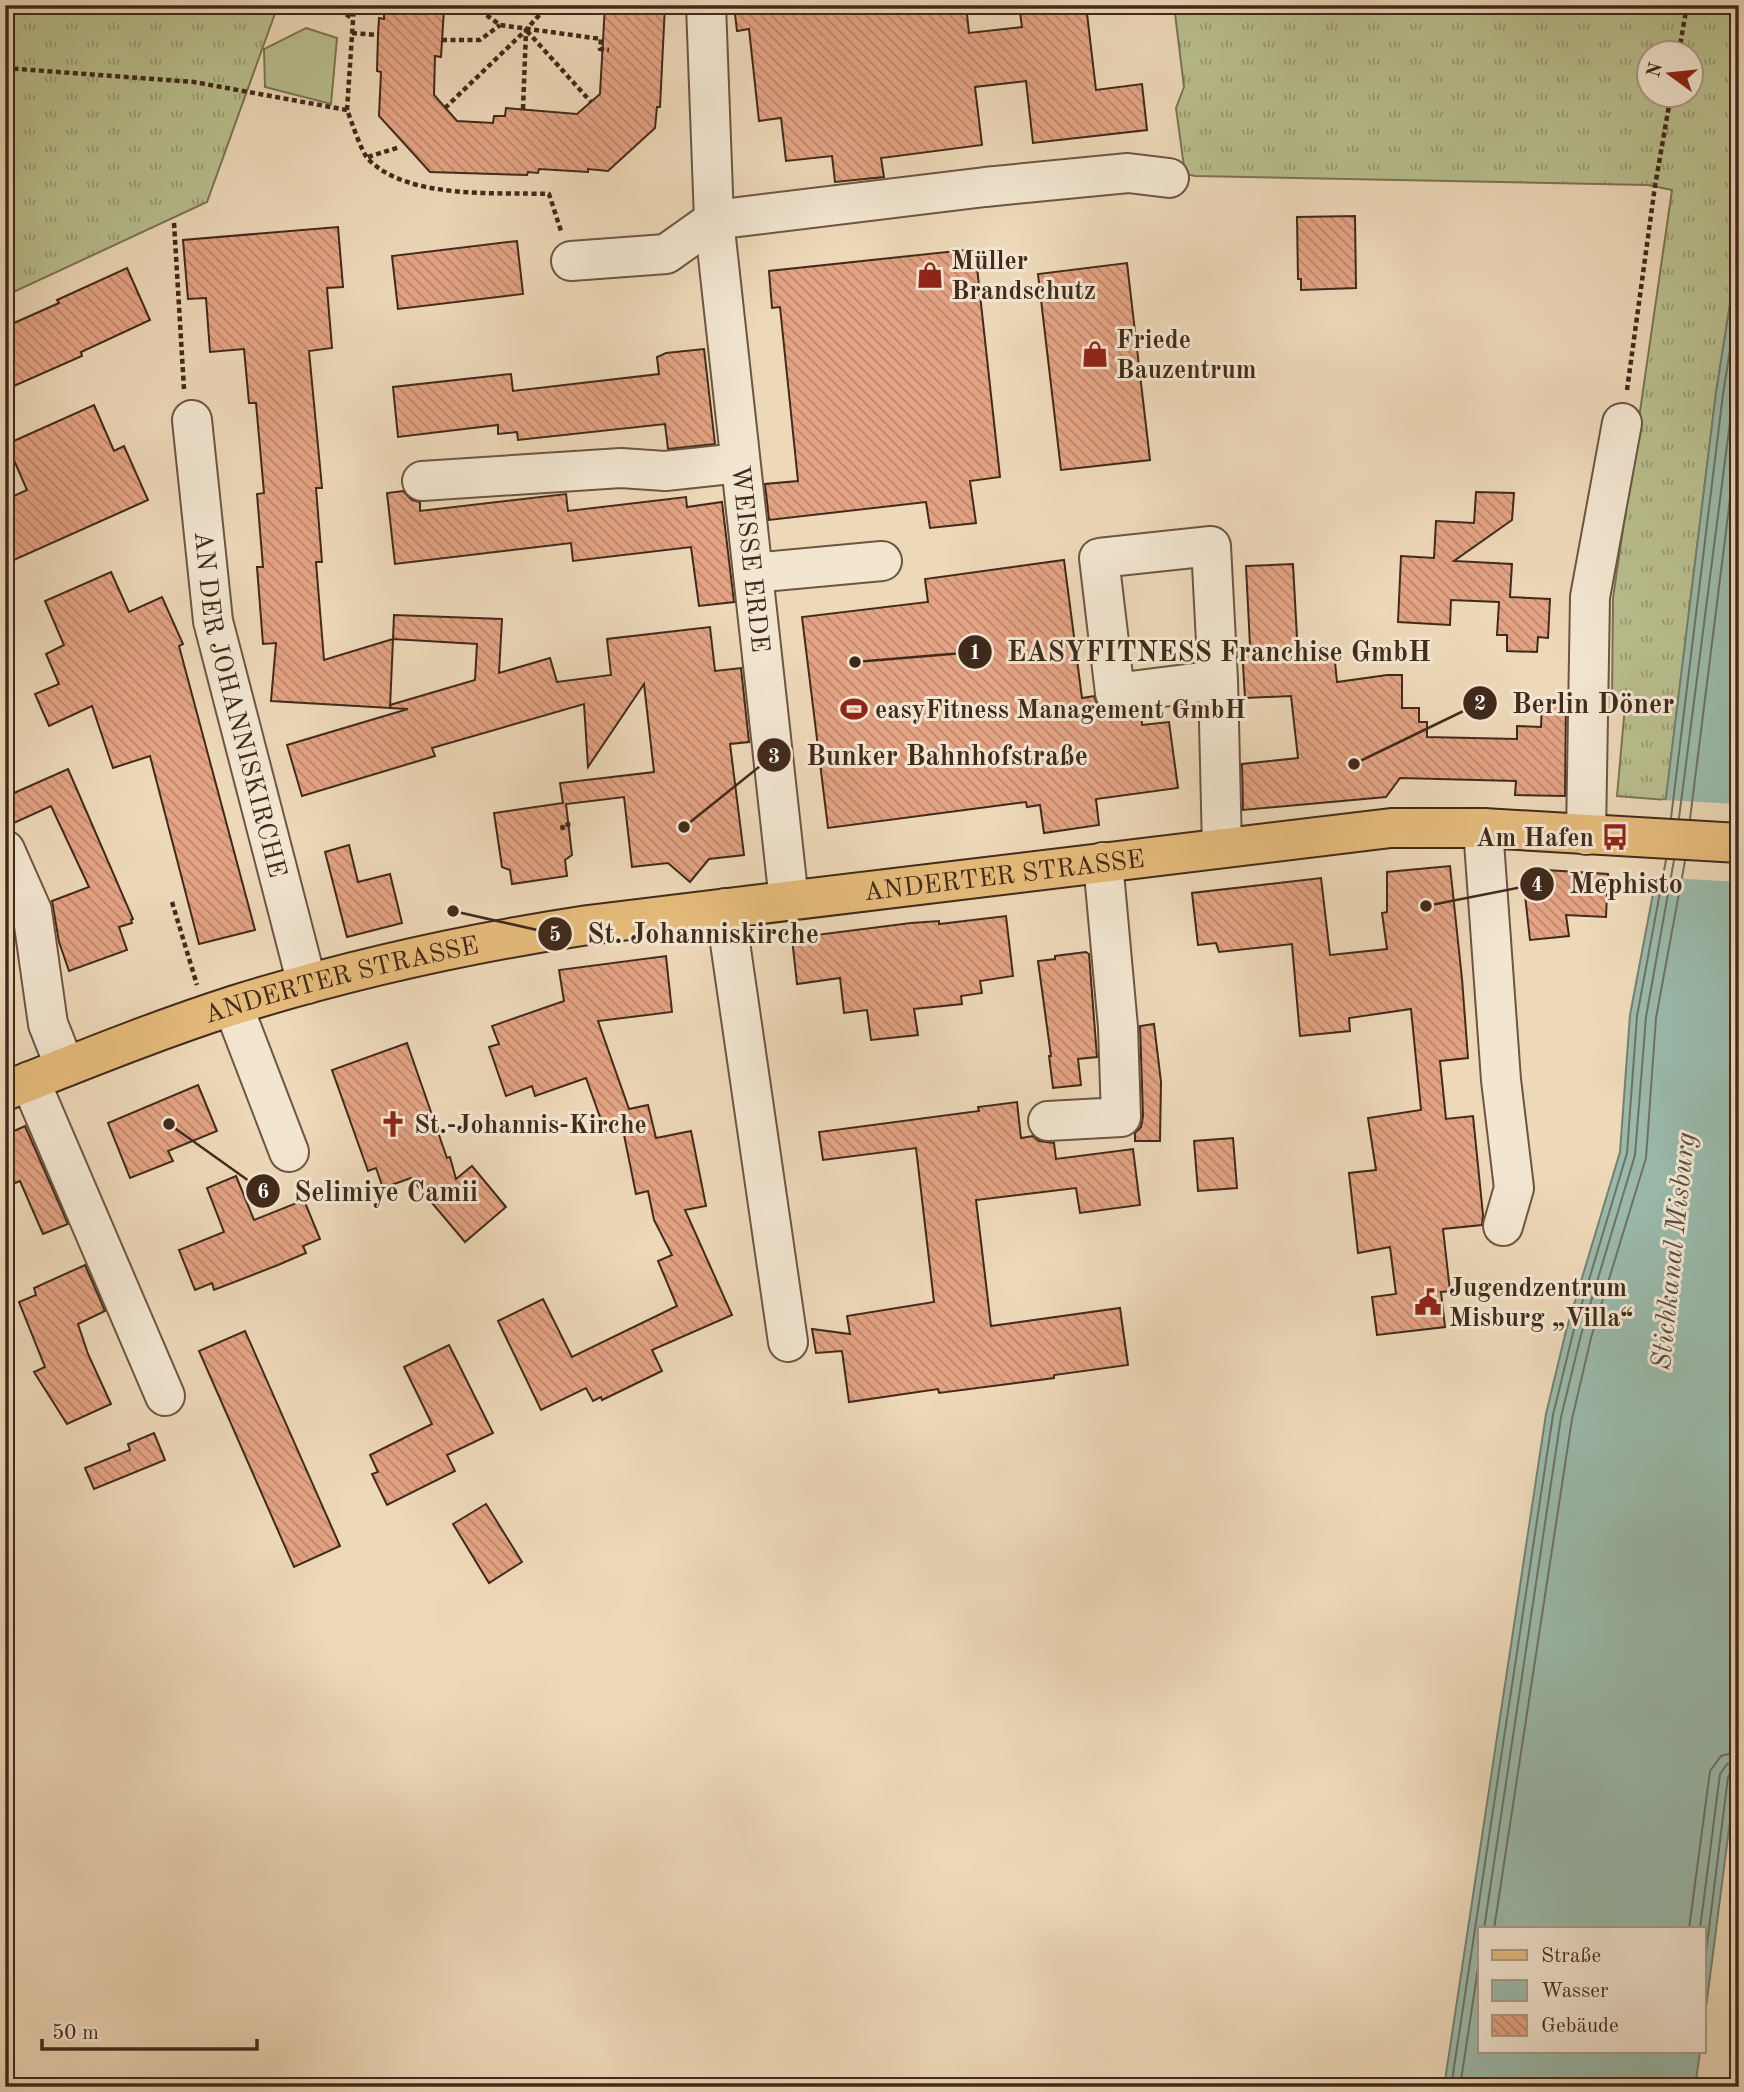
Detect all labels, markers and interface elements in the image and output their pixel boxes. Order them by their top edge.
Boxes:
north arrow [1636,38,1706,108]
text: N [1645,60,1667,80]
place label: Müller Brandschutz [951,249,1096,305]
shop icon: Müller Brandschutz [915,260,945,290]
place label: Friede Bauzentrum [1116,328,1257,384]
shop icon: Friede Bauzentrum [1080,339,1110,369]
street label: WEISSE ERDE [726,464,773,654]
street label: AN DER JOHANNISKIRCHE [189,530,290,881]
callout: EASYFITNESS Franchise GmbH [958,627,1445,676]
text: EASYFITNESS Franchise GmbH [1007,640,1431,668]
text: 1 [969,643,981,664]
callout: Berlin Döner [1462,678,1688,727]
text: Berlin Döner [1512,692,1674,720]
sports icon: easyFitness Management GmbH [839,694,869,724]
text: 2 [1474,694,1486,715]
place label: easyFitness Management GmbH [875,698,1246,724]
callout: Bunker Bahnhofstraße [757,731,1102,780]
text: Bunker Bahnhofstraße [806,744,1088,772]
text: 3 [768,747,780,768]
bus stop icon: Am Hafen [1600,822,1630,852]
place label: Am Hafen [1476,826,1594,852]
street label: ANDERTER STRASSE [862,847,1146,907]
callout: Mephisto [1520,859,1696,908]
text: Mephisto [1569,872,1683,900]
text: 4 [1531,875,1543,896]
callout: St. Johanniskirche [538,909,833,958]
text: St. Johanniskirche [587,922,819,950]
text: 5 [549,925,561,946]
street label: ANDERTER STRASSE [201,933,481,1029]
church icon: St.-Johannis-Kirche [378,1109,408,1139]
place label: St.-Johannis-Kirche [414,1113,647,1139]
water label: Stichkanal Misburg [1649,1131,1701,1371]
callout: Selimiye Camii [245,1167,493,1216]
text: Selimiye Camii [294,1180,478,1208]
text: 6 [257,1182,269,1203]
place label: Jugendzentrum Misburg „Villa“ [1449,1276,1633,1332]
public building icon: Jugendzentrum Misburg „Villa“ [1413,1287,1443,1317]
legend [1478,1927,1706,2054]
text: Straße [1541,1946,1601,1967]
text: Wasser [1541,1981,1609,2002]
scale bar [42,2008,257,2052]
text: Gebäude [1541,2016,1619,2037]
text: 50 m [52,2023,99,2044]

